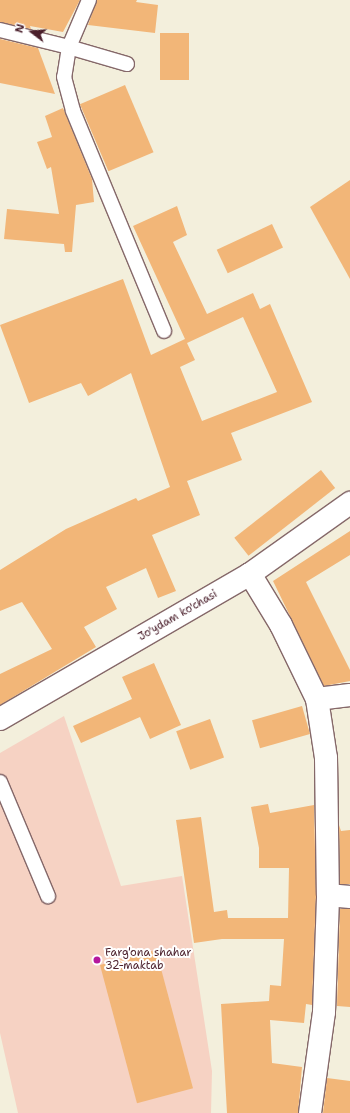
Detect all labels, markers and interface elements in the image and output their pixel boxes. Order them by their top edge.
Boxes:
north arrow [12,12,52,52]
text: N [12,22,28,35]
street label: Jo'ydam ko'chasi [136,588,220,644]
place label: Farg'ona shahar 32-maktab [105,947,191,973]
marker: Farg'ona shahar 32-maktab [92,955,102,965]

